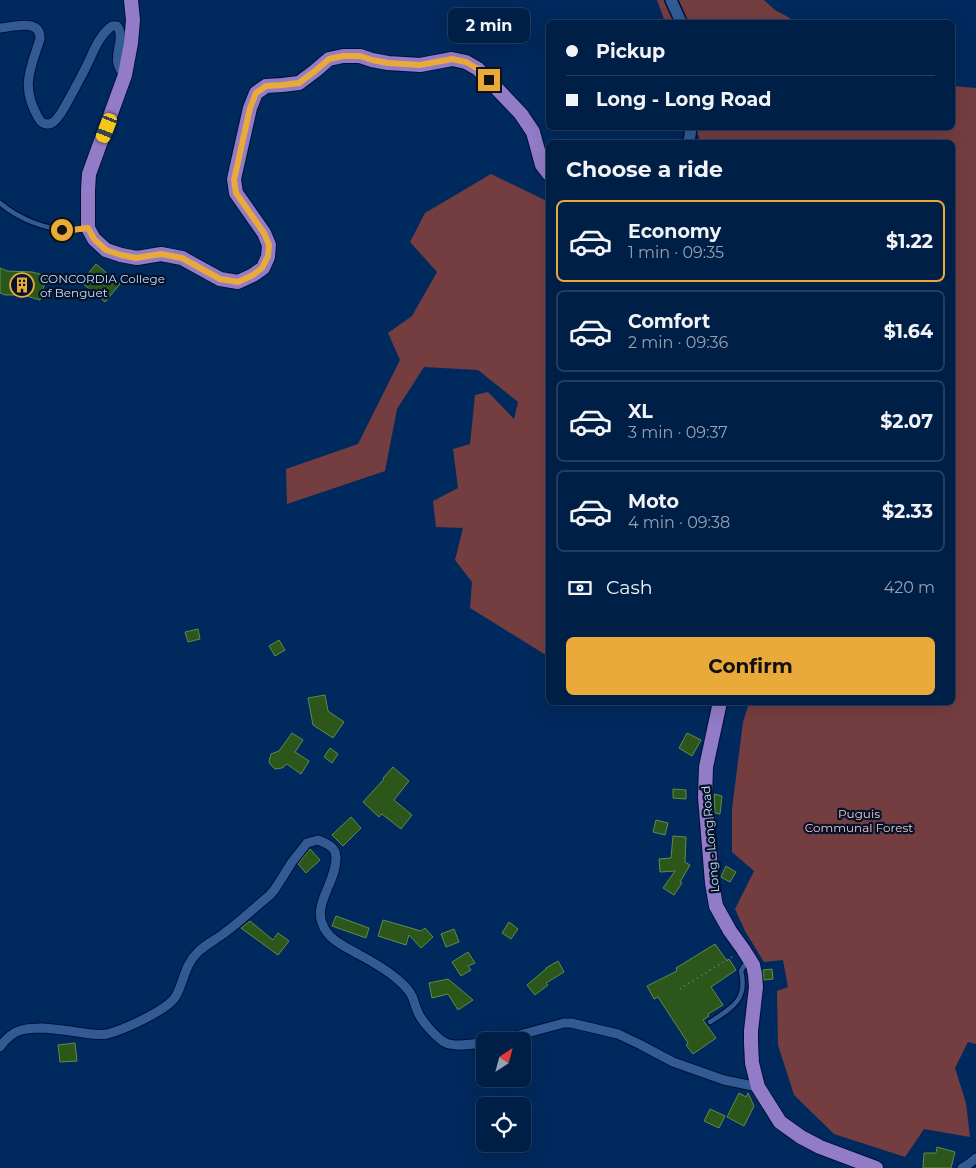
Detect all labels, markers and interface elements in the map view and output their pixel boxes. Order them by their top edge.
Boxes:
callout: 2 min [448,8,530,42]
text: 2 min [466,16,512,35]
text: Pickup [596,40,665,63]
route end [478,69,500,91]
text: Long - Long Road [596,88,771,111]
car [94,111,119,145]
text: Choose a ride [566,156,723,183]
route start [51,219,73,241]
icon: car [568,219,613,264]
text: Economy [628,220,721,243]
text: $1.22 [886,230,933,253]
text: 1 min · 09:35 [628,243,724,262]
place label: CONCORDIA College of Benguet [40,271,165,300]
building icon: CONCORDIA College of Benguet [9,272,35,298]
icon: car [568,309,613,354]
text: Comfort [628,310,710,333]
text: $1.64 [884,320,933,343]
text: 2 min · 09:36 [628,333,728,352]
icon: car [568,399,613,444]
text: XL [628,400,653,423]
text: $2.07 [880,410,933,433]
text: 3 min · 09:37 [628,423,728,442]
icon: car [568,489,613,534]
text: Moto [628,490,679,513]
text: $2.33 [882,500,933,523]
text: 4 min · 09:38 [628,513,730,532]
icon: cash [566,574,594,602]
text: Cash [606,576,653,599]
text: 420 m [884,578,935,597]
button: Confirm [566,637,935,695]
street label: Long - Long Road [698,785,722,893]
park label: Puguis Communal Forest [805,806,913,835]
north arrow [476,1032,531,1088]
map controls [476,1032,531,1152]
button: locate [476,1097,531,1152]

